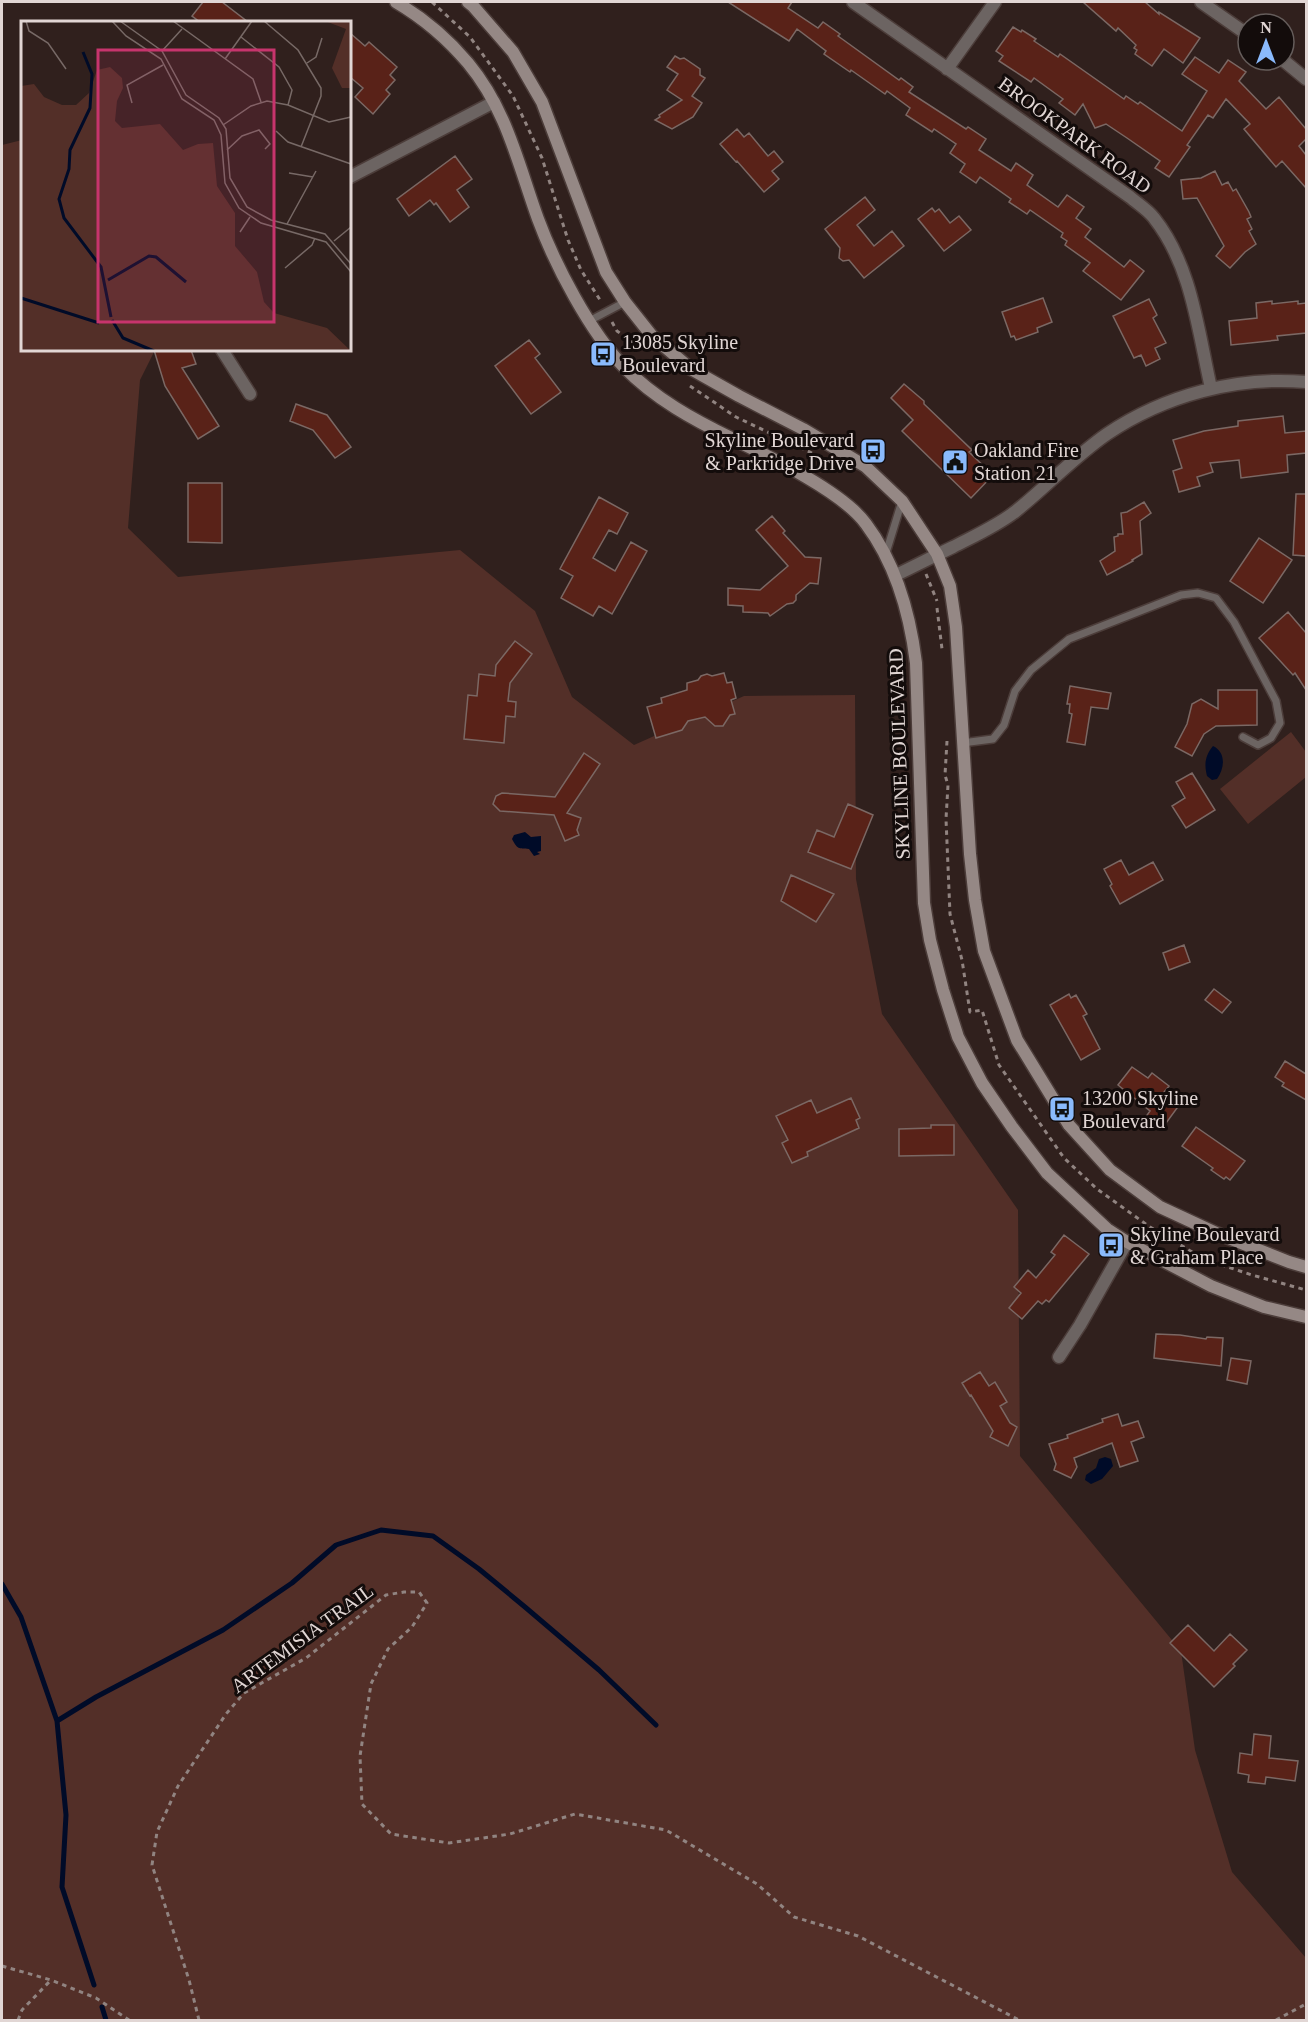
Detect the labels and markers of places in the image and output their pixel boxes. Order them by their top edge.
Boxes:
place label: 13085 Skyline Boulevard [622,331,738,376]
bus stop icon: 13085 Skyline Boulevard [588,339,618,369]
place label: Skyline Boulevard & Parkridge Drive [705,429,854,475]
bus stop icon: Skyline Boulevard & Parkridge Drive [858,436,888,466]
place label: Oakland Fire Station 21 [974,439,1079,484]
public building icon: Oakland Fire Station 21 [940,447,970,477]
place label: 13200 Skyline Boulevard [1082,1087,1198,1132]
bus stop icon: 13200 Skyline Boulevard [1047,1094,1077,1124]
place label: Skyline Boulevard & Graham Place [1130,1223,1279,1268]
bus stop icon: Skyline Boulevard & Graham Place [1096,1230,1126,1260]

